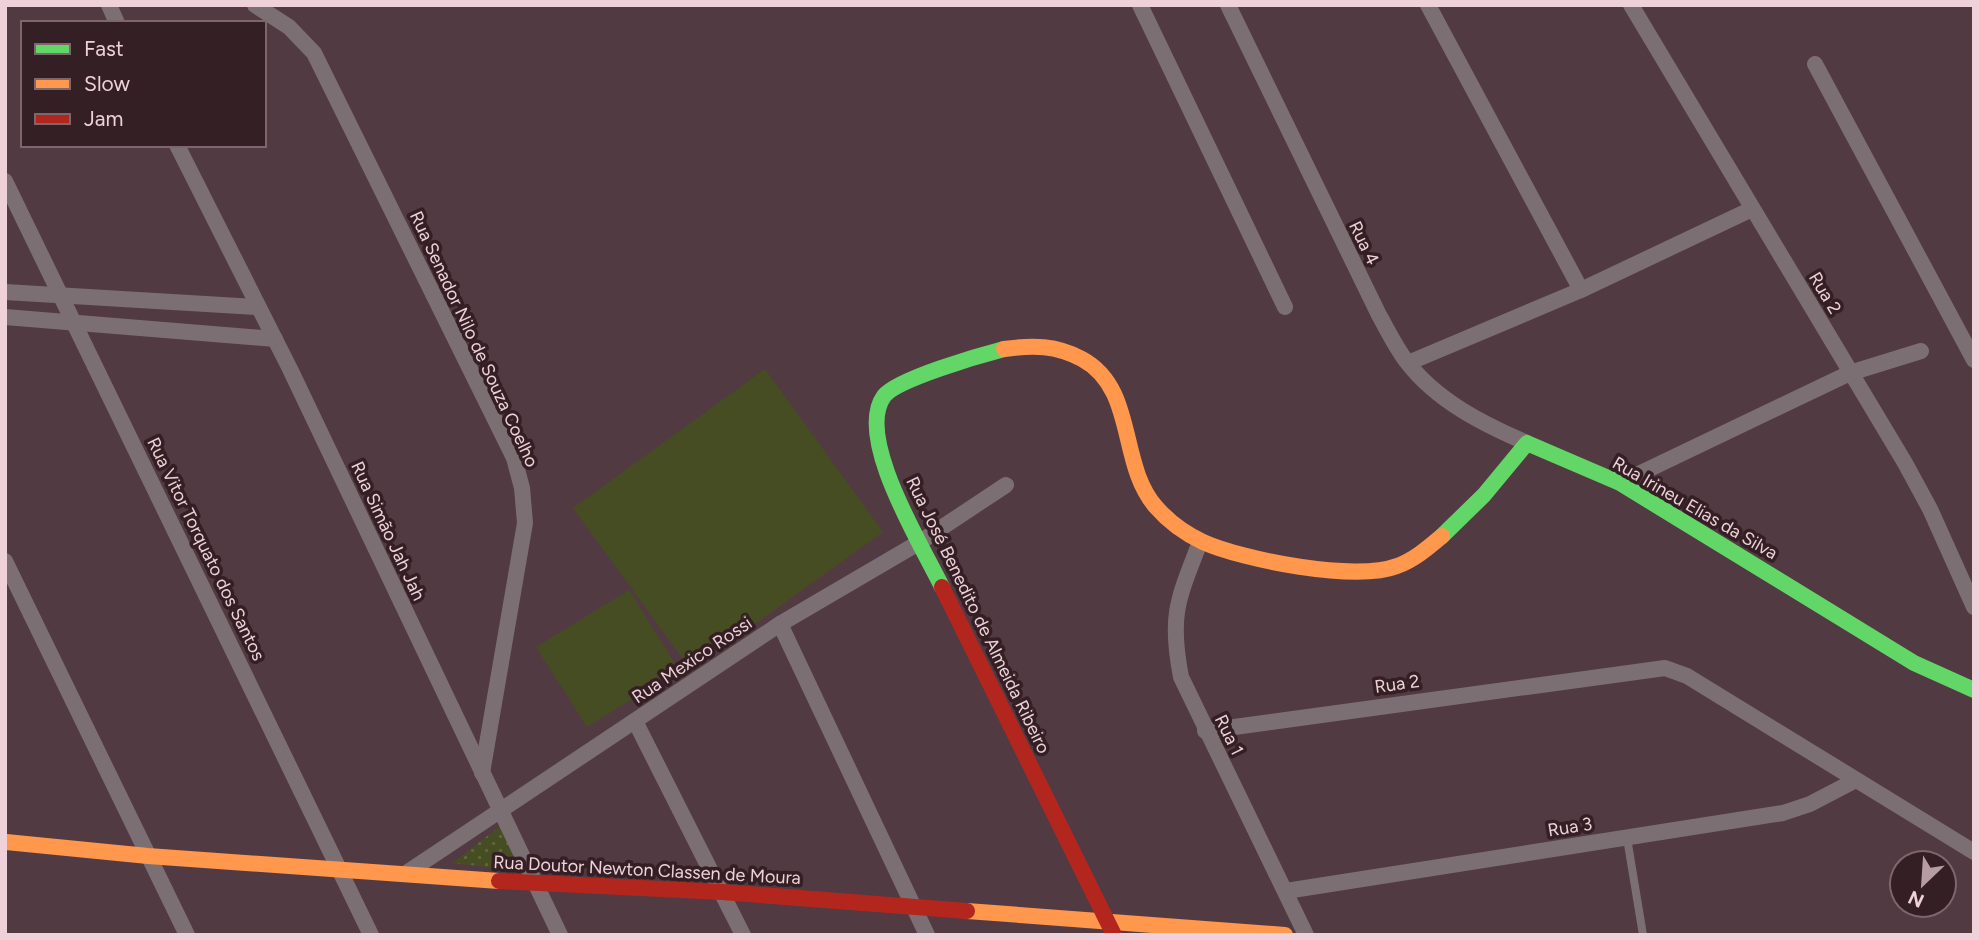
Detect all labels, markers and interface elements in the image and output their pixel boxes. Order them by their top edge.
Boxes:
legend [21,21,266,147]
text: Fast [84,36,124,61]
text: Slow [84,71,130,96]
text: Jam [84,106,123,131]
street label: Rua Senador Nilo de Souza Coelho [405,207,543,471]
street label: Rua 4 [1344,217,1384,269]
street label: Rua 2 [1804,268,1846,318]
street label: Rua Vitor Torquato dos Santos [142,434,270,664]
street label: Rua Irineu Elias da Silva [1609,452,1781,564]
street label: Rua Simão Jah Jah [346,458,430,604]
street label: Rua José Benedito de Almeida Ribeiro [901,473,1055,757]
street label: Rua Mexico Rossi [628,612,756,708]
street label: Rua 2 [1373,670,1421,698]
street label: Rua 1 [1210,711,1248,759]
street label: Rua 3 [1546,813,1594,841]
north arrow [1888,849,1958,919]
street label: Rua Doutor Newton Classen de Moura [493,851,801,889]
text: N [1905,885,1928,912]

